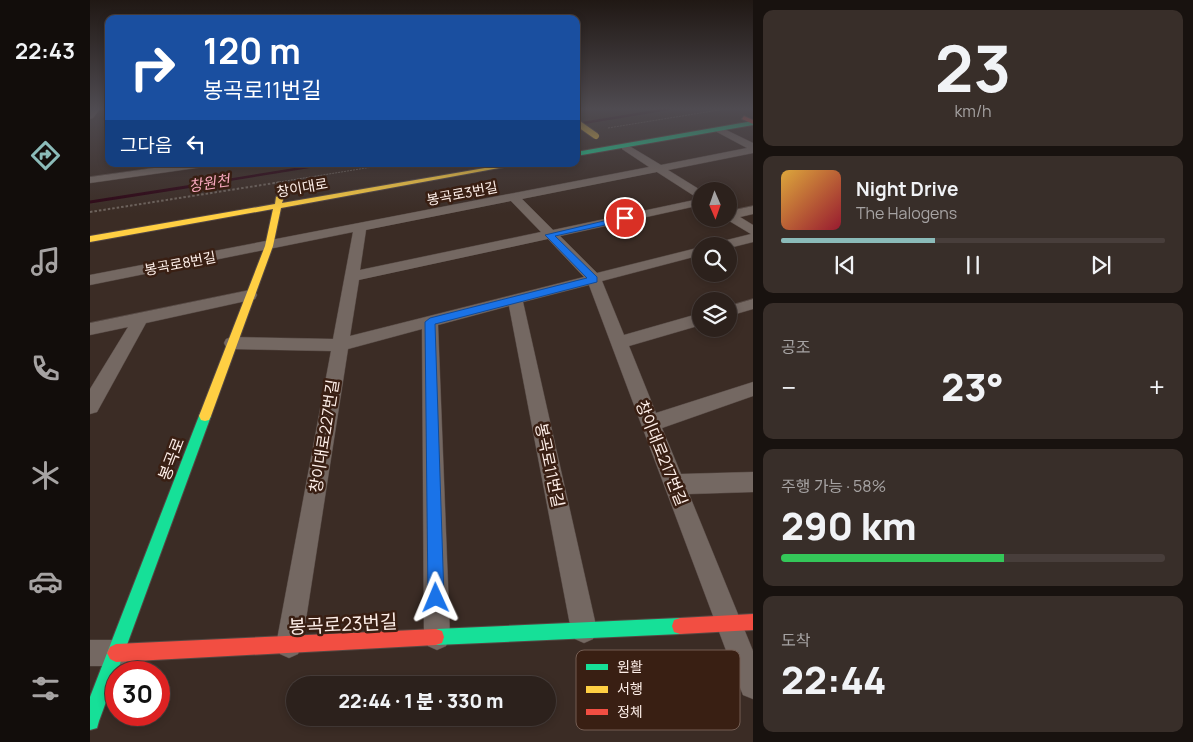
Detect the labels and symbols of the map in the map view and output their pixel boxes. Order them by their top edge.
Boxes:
water label: 창원천 [187,169,233,197]
street label: 창이대로 [275,173,329,201]
street label: 봉곡로3번길 [425,177,499,209]
north arrow [692,182,738,228]
pin [604,197,646,239]
street label: 봉곡로8번길 [143,247,217,279]
street label: 창이대로227번길 [304,378,344,494]
street label: 창이대로217번길 [631,397,693,509]
street label: 봉곡로11번길 [530,421,570,509]
street label: 봉곡로 [153,434,189,484]
position arrow [409,571,461,623]
street label: 봉곡로23번길 [288,608,398,640]
legend [576,650,740,730]
text: 원활 [617,657,643,676]
speed limit sign: 30 [105,661,170,726]
text: 서행 [617,679,643,698]
text: 정체 [617,702,643,721]

